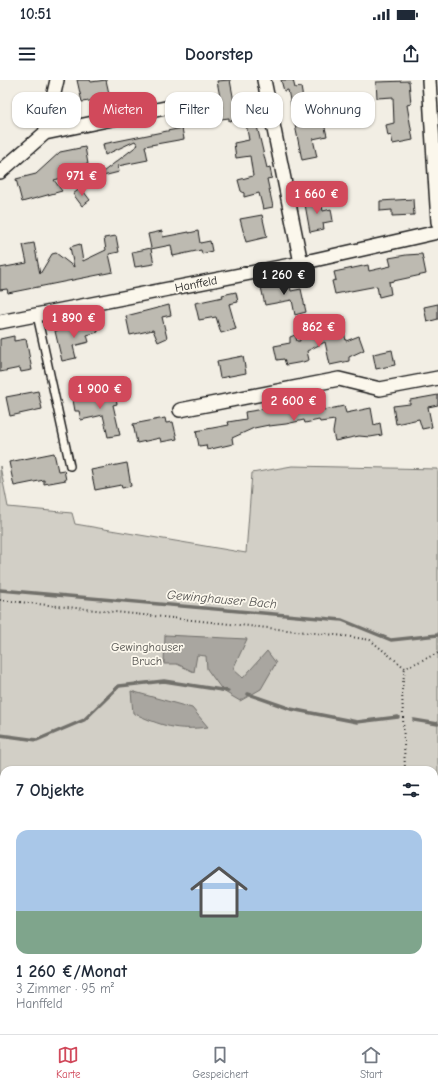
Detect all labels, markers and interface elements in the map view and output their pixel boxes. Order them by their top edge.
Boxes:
text: 10:51 [20,5,51,23]
icon: menu [16,43,38,65]
icon: share [400,43,422,65]
text: Doorstep [185,44,253,65]
chip: Kaufen [12,92,81,128]
chip: Mieten [89,92,157,128]
chip: Filter [165,92,223,128]
chip: Neu [231,92,283,128]
chip: Wohnung [291,92,375,128]
pin: 971 € [54,163,110,197]
text: 971 € [66,168,98,183]
pin: 1 660 € [280,181,354,215]
text: 1 660 € [295,186,339,201]
pin: 1 260 € [247,262,321,296]
text: 1 260 € [262,267,306,282]
street label: Hanffeld [174,273,218,295]
pin: 1 890 € [37,305,111,339]
text: 1 890 € [52,310,96,325]
pin: 862 € [291,314,347,348]
text: 862 € [302,319,336,334]
pin: 1 900 € [63,376,137,410]
text: 1 900 € [78,381,123,396]
pin: 2 600 € [257,388,331,422]
text: 2 600 € [271,393,317,408]
water label: Gewinghauser Bach [166,587,278,611]
park label: Gewinghauser Bruch [111,640,183,668]
icon: filters [400,779,422,801]
text: 7 Objekte [16,781,84,800]
icon: home [183,856,255,928]
text: 1 260 €/Monat [16,962,127,981]
text: 3 Zimmer · 95 m² [16,981,114,996]
text: Hanffeld [16,996,63,1011]
tab: Karte [56,1044,80,1081]
tab: Gespeichert [192,1044,248,1081]
tab: Start [360,1044,382,1081]

